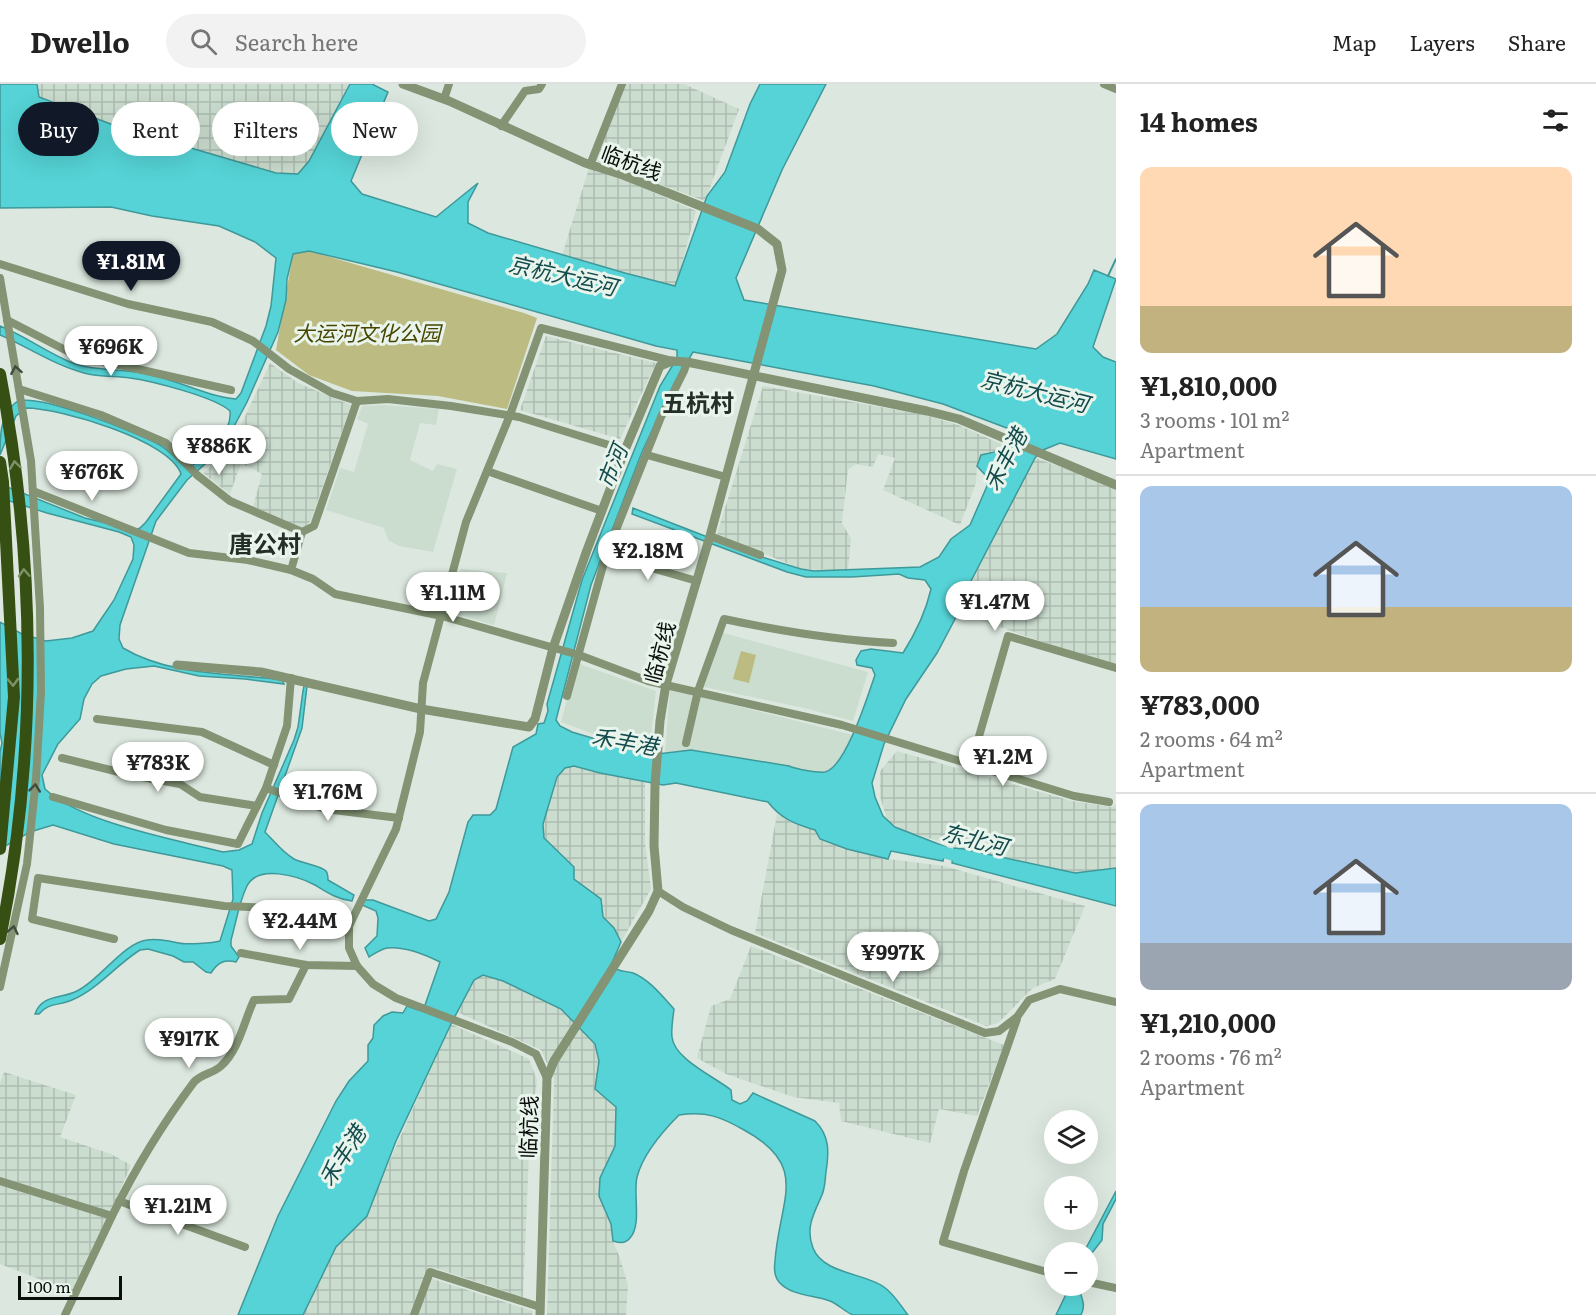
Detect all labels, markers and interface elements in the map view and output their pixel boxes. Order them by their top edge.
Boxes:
search box [166,14,586,68]
text: Dwello [30,20,130,62]
icon: search [187,25,220,58]
text: Search here [235,25,358,58]
text: Map [1332,26,1377,57]
text: Layers [1410,26,1475,57]
text: Share [1508,26,1566,57]
text: 14 homes [1140,101,1258,140]
chip: Buy [18,102,99,156]
chip: Rent [111,102,200,156]
chip: Filters [212,102,319,156]
chip: New [331,102,418,156]
icon: filters [1539,104,1572,137]
street label: 临杭线 [597,136,667,186]
icon: home [1302,206,1410,314]
pin: ¥1.81M [82,241,180,292]
text: ¥1.81M [96,245,166,275]
water label: 京杭大运河 [506,246,624,303]
park label: 大运河文化公园 [294,316,443,347]
pin: ¥696K [69,326,153,377]
text: ¥696K [78,330,144,360]
water label: 京杭大运河 [978,361,1096,420]
text: ¥1,810,000 [1140,365,1277,404]
one-way arrow [10,366,23,376]
district label: 五杭村 [662,384,734,419]
text: 3 rooms · 101 m² [1140,404,1289,434]
water label: 禾丰港 [974,419,1035,496]
pin: ¥886K [177,425,261,476]
text: ¥886K [186,429,252,459]
text: Apartment [1140,434,1245,464]
water label: 市河 [587,436,636,493]
pin: ¥676K [50,451,134,502]
text: ¥676K [60,455,124,485]
one-way arrow [10,460,22,470]
district label: 唐公村 [229,525,301,560]
icon: home [1302,525,1410,633]
pin: ¥2.18M [599,530,697,581]
text: ¥2.18M [612,534,684,564]
one-way arrow [18,568,31,577]
pin: ¥1.11M [404,572,502,623]
text: ¥1.11M [420,576,486,606]
pin: ¥1.47M [946,581,1044,632]
text: ¥1.47M [959,585,1031,615]
street label: 临杭线 [635,618,681,686]
one-way arrow [7,677,19,686]
text: ¥783,000 [1140,684,1260,723]
water label: 禾丰港 [590,718,663,762]
text: 2 rooms · 64 m² [1140,723,1283,753]
pin: ¥1.2M [961,736,1045,787]
text: ¥1.2M [973,740,1033,770]
pin: ¥783K [116,742,200,793]
text: ¥783K [126,746,190,776]
text: Apartment [1140,753,1245,783]
pin: ¥1.76M [279,771,377,822]
text: ¥1.76M [293,775,363,805]
one-way arrow [28,784,41,793]
water label: 东北河 [939,814,1015,863]
icon: home [1302,843,1410,951]
pin: ¥2.44M [251,900,349,951]
text: ¥2.44M [262,904,338,934]
one-way arrow [6,925,19,935]
pin: ¥997K [851,932,935,983]
text: ¥997K [861,936,925,966]
text: ¥1,210,000 [1140,1002,1276,1041]
pin: ¥917K [147,1018,231,1069]
text: ¥917K [159,1022,219,1052]
text: 2 rooms · 76 m² [1140,1041,1282,1071]
text: Apartment [1140,1071,1245,1101]
street label: 临杭线 [510,1095,544,1159]
map controls [1044,1110,1098,1296]
button: layers [1044,1110,1098,1164]
water label: 禾丰港 [309,1116,374,1192]
button: + [1044,1176,1098,1230]
pin: ¥1.21M [129,1185,227,1236]
text: ¥1.21M [144,1189,212,1219]
button: − [1044,1242,1098,1296]
scale bar [18,1273,122,1300]
text: 100 m [27,1274,71,1298]

